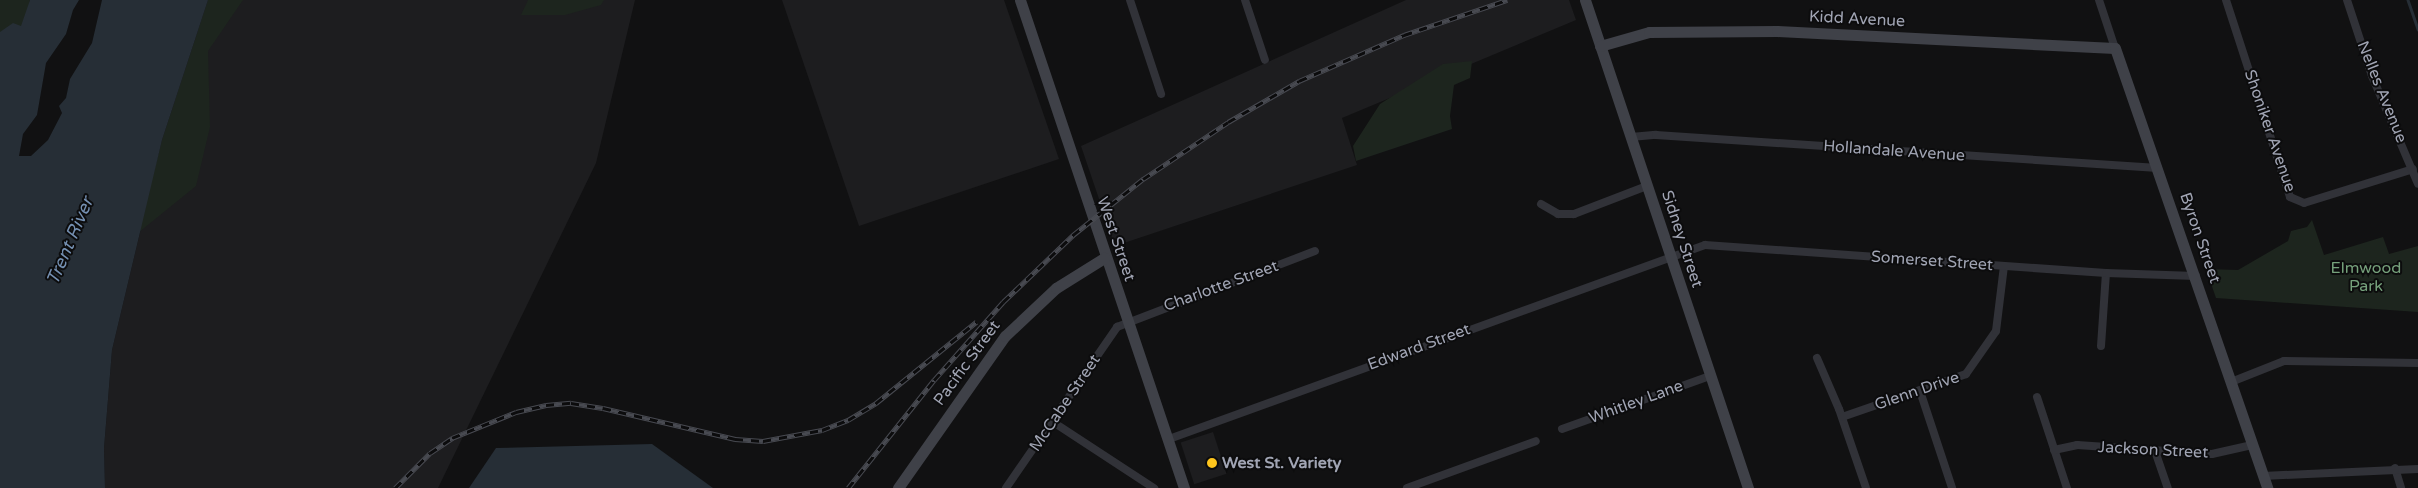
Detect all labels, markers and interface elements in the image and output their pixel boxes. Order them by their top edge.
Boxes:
street label: Kidd Avenue [1808,7,1906,31]
street label: Nelles Avenue [2353,38,2411,146]
street label: Shoniker Avenue [2240,67,2300,195]
street label: Hollandale Avenue [1823,136,1965,166]
street label: Sidney Street [1657,188,1707,290]
street label: Byron Street [2176,190,2224,286]
water label: Trent River [42,194,98,288]
street label: West Street [1093,194,1139,284]
street label: Somerset Street [1870,247,1994,275]
street label: Charlotte Street [1161,256,1281,316]
park label: Elmwood Park [2331,258,2401,296]
street label: Pacific Street [930,317,1004,409]
street label: Edward Street [1365,320,1473,374]
street label: McCabe Street [1026,351,1104,455]
street label: Glenn Drive [1872,368,1962,414]
street label: Whitley Lane [1586,376,1686,428]
street label: Jackson Street [2097,438,2209,462]
place label: West St. Variety [1222,453,1341,473]
marker: West St. Variety [1206,457,1218,469]

